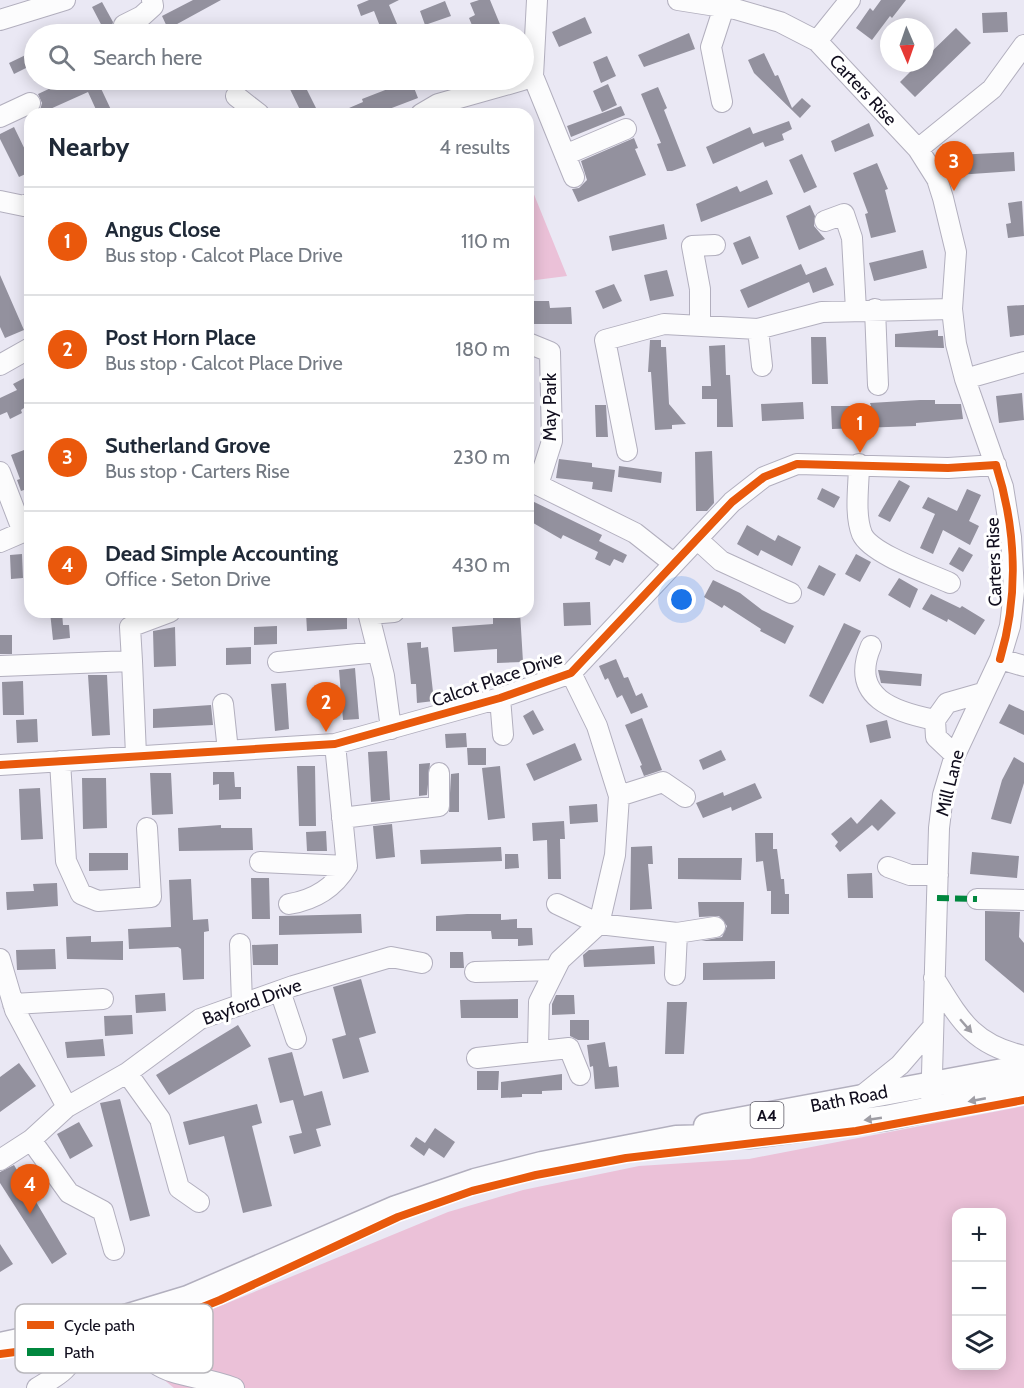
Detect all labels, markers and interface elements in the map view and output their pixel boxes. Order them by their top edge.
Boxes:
north arrow [880,18,934,72]
search box [24,24,534,90]
icon: search [45,41,78,74]
text: Search here [93,44,202,71]
street label: Carters Rise [825,50,901,130]
text: Nearby [48,131,129,163]
text: 4 results [439,135,510,159]
pin: 3 [934,142,974,191]
text: Angus Close [105,216,221,243]
text: 1 [64,229,71,253]
text: 110 m [461,229,510,253]
text: Bus stop · Calcot Place Drive [105,243,343,267]
text: Post Horn Place [105,324,256,351]
text: 2 [62,337,73,361]
text: 180 m [455,337,510,361]
text: Bus stop · Calcot Place Drive [105,351,343,375]
street label: May Park [539,372,561,441]
pin: 1 [840,404,880,453]
text: Sutherland Grove [105,432,270,459]
text: 3 [62,445,73,469]
text: 230 m [453,445,510,469]
text: Bus stop · Carters Rise [105,459,290,483]
street label: Carters Rise [981,517,1007,607]
text: Dead Simple Accounting [105,540,338,567]
text: 4 [61,553,74,577]
text: 430 m [452,553,510,577]
text: Office · Seton Drive [105,567,271,591]
your location [667,585,696,614]
street label: Calcot Place Drive [429,646,565,712]
pin: 2 [306,682,346,732]
street label: Mill Lane [931,747,969,819]
street label: Bayford Drive [200,974,304,1030]
one-way arrow [959,1018,972,1033]
street label: Bath Road [809,1081,889,1117]
one-way arrow [968,1096,987,1105]
road number: A4 [750,1102,783,1128]
one-way arrow [864,1115,883,1124]
pin: 4 [10,1164,50,1214]
map controls [952,1208,1006,1370]
button: + [952,1208,1006,1262]
button: − [952,1262,1006,1316]
legend [15,1304,213,1373]
text: Cycle path [64,1316,135,1335]
button: layers [952,1316,1006,1370]
text: Path [64,1343,95,1362]

